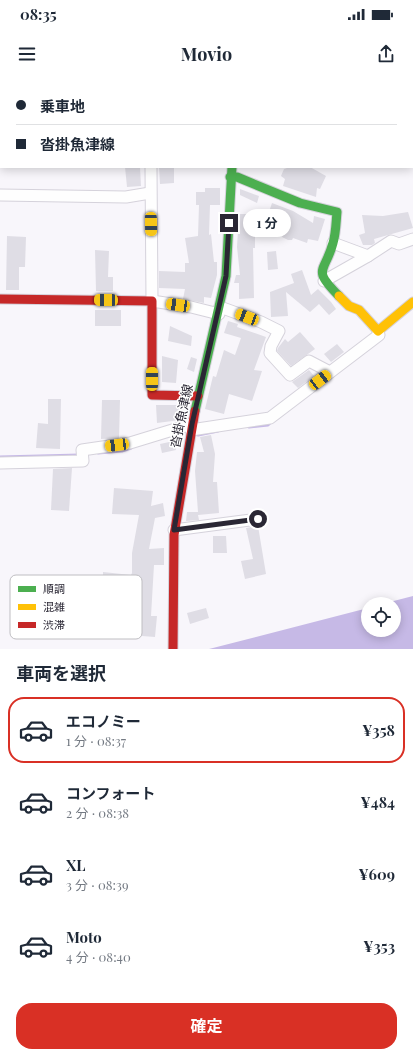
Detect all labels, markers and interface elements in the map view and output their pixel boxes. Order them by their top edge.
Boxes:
text: 08:35 [20,4,57,24]
text: Movio [181,42,232,66]
icon: menu [16,43,38,65]
icon: share [375,43,397,65]
text: 乗車地 [40,96,85,116]
text: 沓掛魚津線 [40,134,115,154]
callout: 1 分 [243,209,291,237]
car [145,212,157,236]
route end [220,214,238,232]
text: 1 分 [256,214,278,231]
car [94,294,118,306]
car [165,297,191,313]
car [234,307,260,327]
car [146,367,158,391]
car [307,368,333,392]
street label: 沓掛魚津線 [165,382,196,449]
car [104,438,130,452]
route start [249,510,267,528]
legend [10,575,142,639]
text: 順調 [43,581,65,596]
map controls [361,597,401,637]
button: locate [361,597,401,637]
text: 混雑 [43,599,65,614]
text: 渋滞 [43,617,65,632]
text: 車両を選択 [16,661,106,685]
text: エコノミー [66,711,141,731]
icon: car [18,712,54,748]
text: ¥358 [362,720,395,740]
text: 1 分 · 08:37 [66,732,126,749]
text: コンフォート [66,783,156,803]
icon: car [18,784,54,820]
text: ¥484 [361,792,395,812]
text: 2 分 · 08:38 [66,804,129,821]
text: XL [66,855,86,875]
icon: car [18,856,54,892]
text: ¥609 [358,864,395,884]
text: 3 分 · 08:39 [66,876,129,893]
text: Moto [66,927,102,947]
icon: car [18,928,54,964]
text: ¥353 [363,936,395,956]
text: 4 分 · 08:40 [66,948,131,965]
button: 確定 [16,1003,397,1049]

